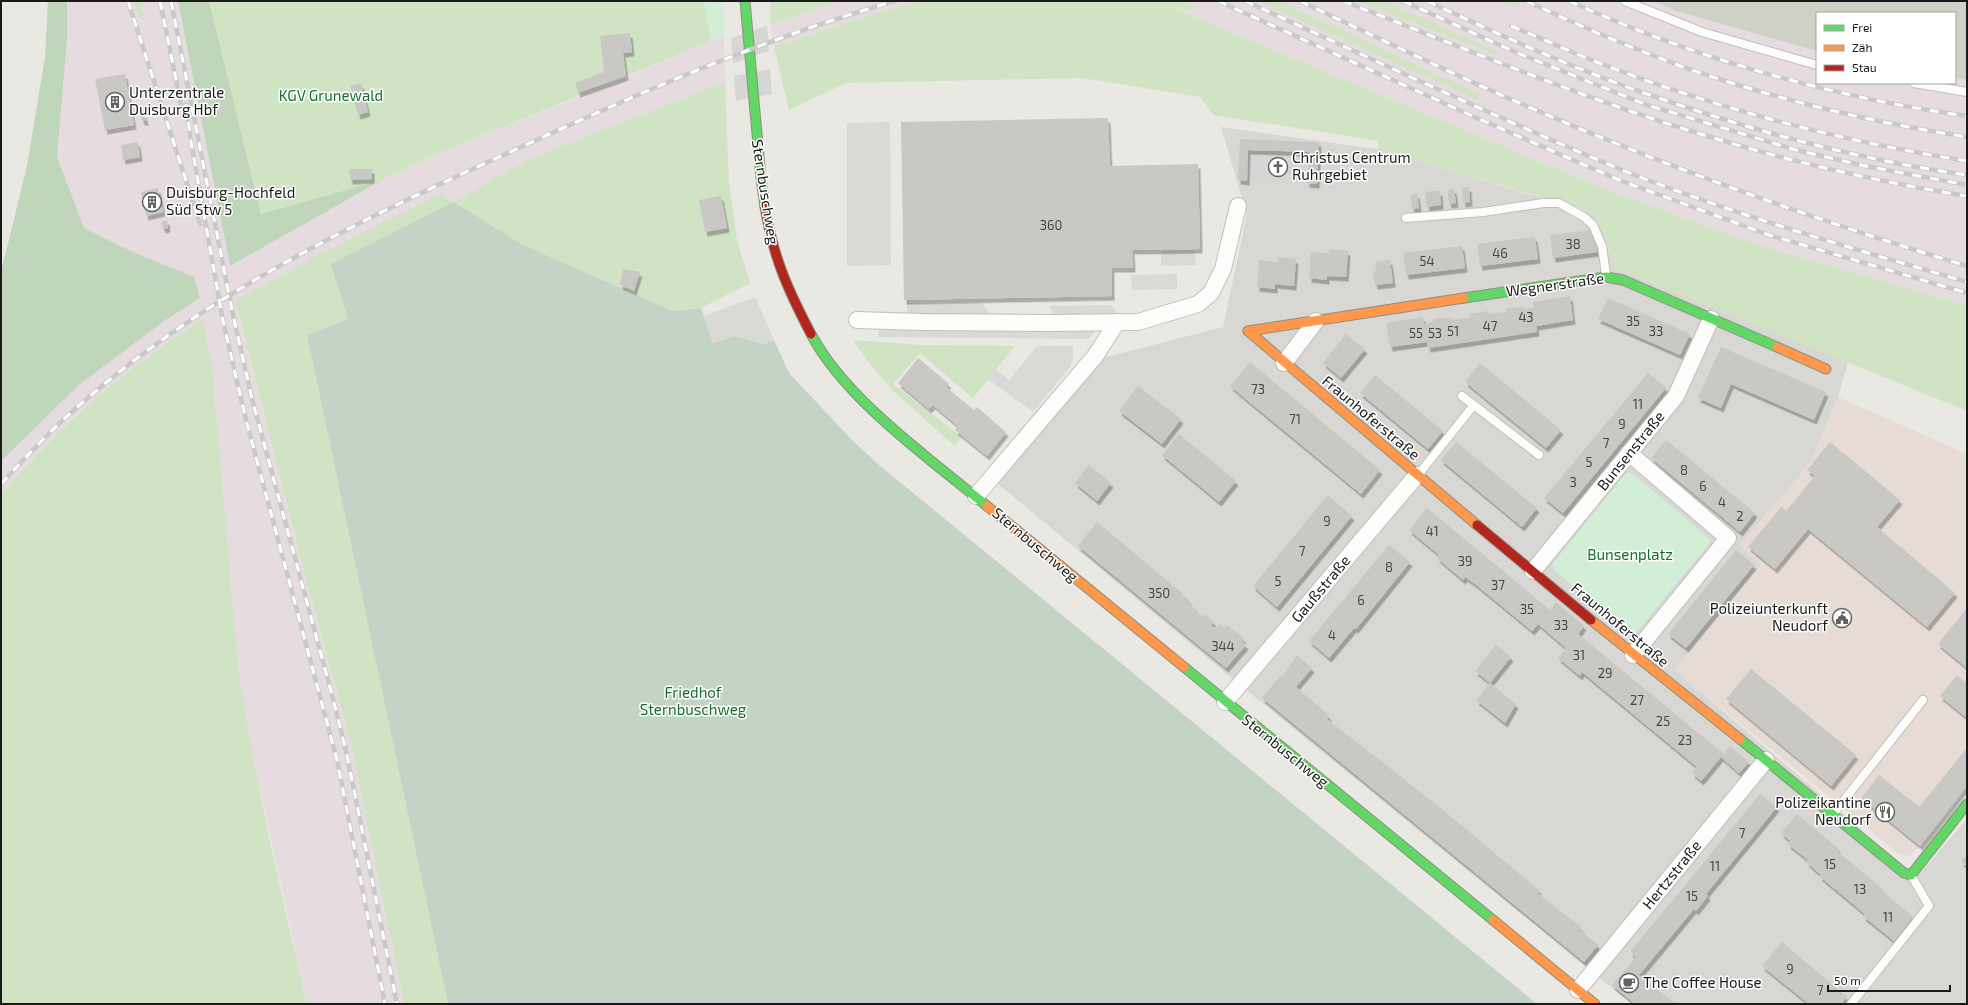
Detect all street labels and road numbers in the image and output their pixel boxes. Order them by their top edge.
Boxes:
street label: Sternbuschweg [749,138,783,246]
street label: Wegnerstraße [1505,268,1605,300]
street label: Fraunhoferstraße [1319,371,1424,463]
street label: Bunsenstraße [1593,407,1668,494]
street label: Sternbuschweg [989,503,1083,586]
street label: Gaußstraße [1287,551,1354,626]
street label: Fraunhoferstraße [1568,578,1673,670]
street label: Sternbuschweg [1239,710,1333,791]
street label: Hertzstraße [1638,836,1704,912]

